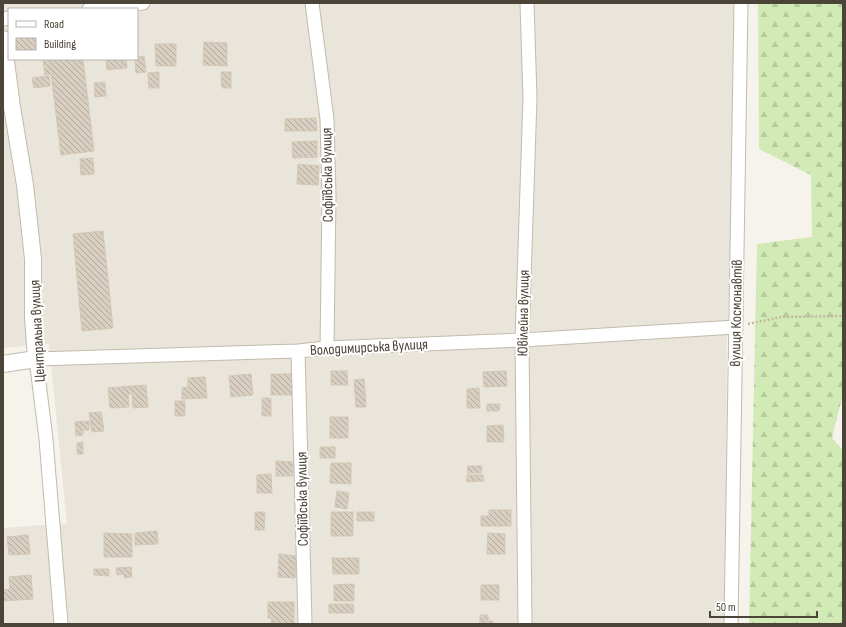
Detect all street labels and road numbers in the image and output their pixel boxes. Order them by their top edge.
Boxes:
street label: Софіївська вулиця [317,127,338,222]
street label: вулиця Космонавтів [726,259,747,367]
street label: Ювілейна вулиця [513,269,534,357]
street label: Центральна вулиця [25,279,50,383]
street label: Володимирська вулиця [310,335,429,360]
street label: Софіївська вулиця [292,451,313,546]

